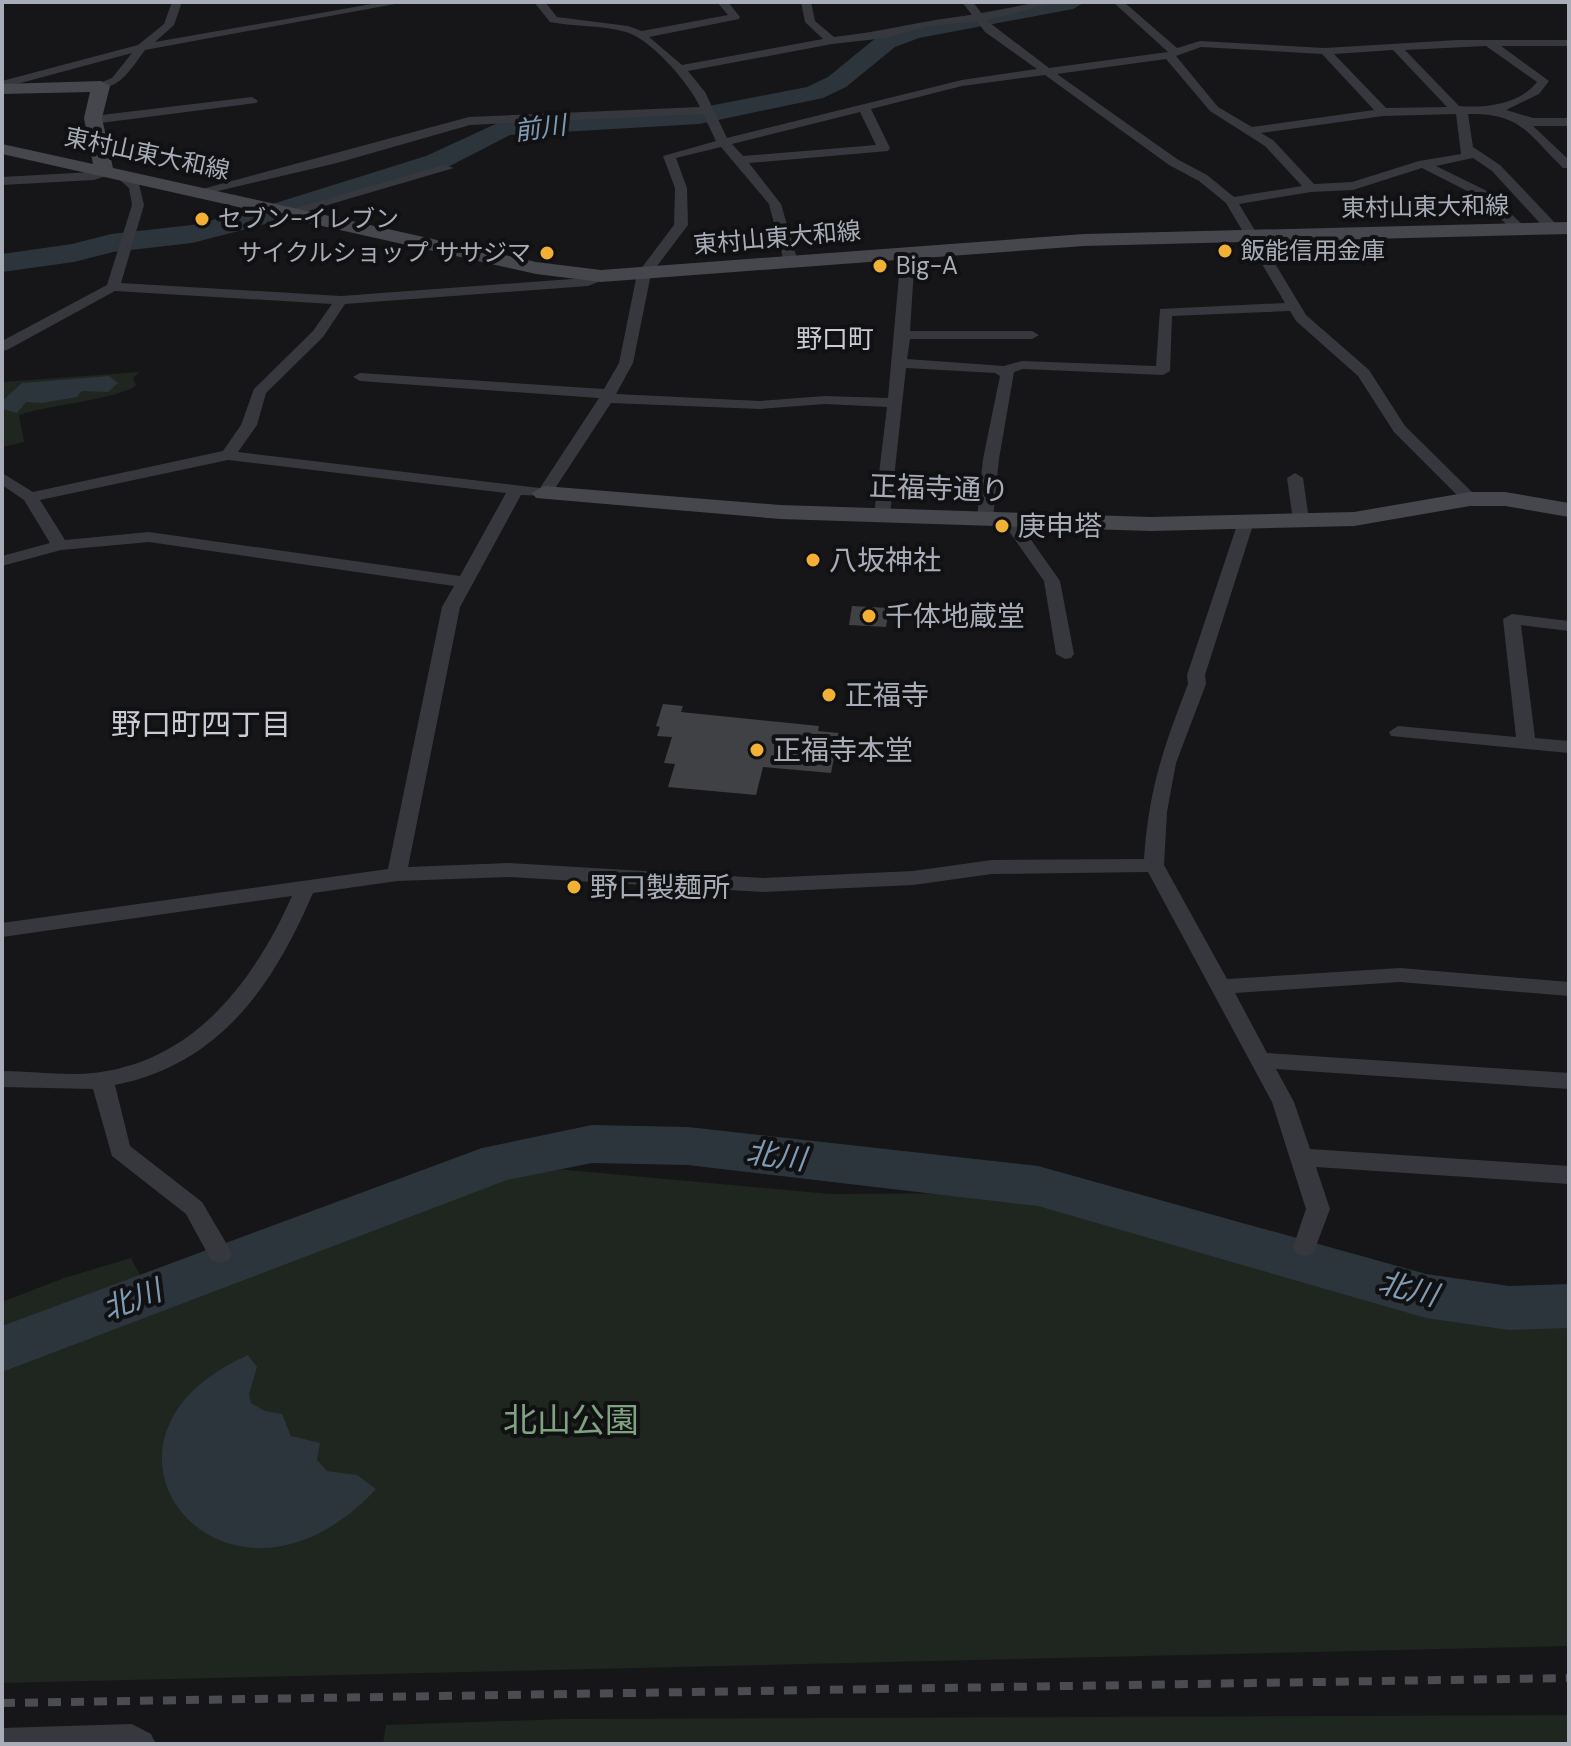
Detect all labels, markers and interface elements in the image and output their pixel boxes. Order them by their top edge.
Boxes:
water label: 前川 [512,107,571,148]
street label: 東村山東大和線 [62,121,232,186]
street label: 東村山東大和線 [1341,190,1509,223]
place label: セブン-イレブン [218,203,399,234]
marker: セブン-イレブン [193,210,211,228]
street label: 東村山東大和線 [692,215,862,260]
place label: 飯能信用金庫 [1241,235,1385,266]
place label: サイクルショップ ササジマ [238,237,531,268]
marker: 飯能信用金庫 [1216,242,1234,260]
marker: サイクルショップ ササジマ [538,244,556,262]
place label: Big-A [896,250,958,281]
marker: Big-A [871,257,889,275]
district label: 野口町 [796,322,874,356]
street label: 正福寺通り [868,468,1010,509]
place label: 庚申塔 [1018,508,1102,545]
marker: 庚申塔 [993,517,1011,535]
place label: 八坂神社 [829,542,941,579]
marker: 八坂神社 [804,551,822,569]
place label: 千体地蔵堂 [885,598,1025,635]
marker: 千体地蔵堂 [860,607,878,625]
place label: 正福寺 [845,677,929,714]
marker: 正福寺 [820,686,838,704]
district label: 野口町四丁目 [111,705,291,744]
place label: 正福寺本堂 [773,732,913,769]
marker: 正福寺本堂 [748,741,766,759]
place label: 野口製麺所 [590,869,730,906]
marker: 野口製麺所 [565,878,583,896]
water label: 北川 [744,1132,811,1179]
water label: 北川 [1374,1262,1445,1315]
water label: 北川 [97,1270,170,1328]
park label: 北山公園 [503,1398,639,1443]

